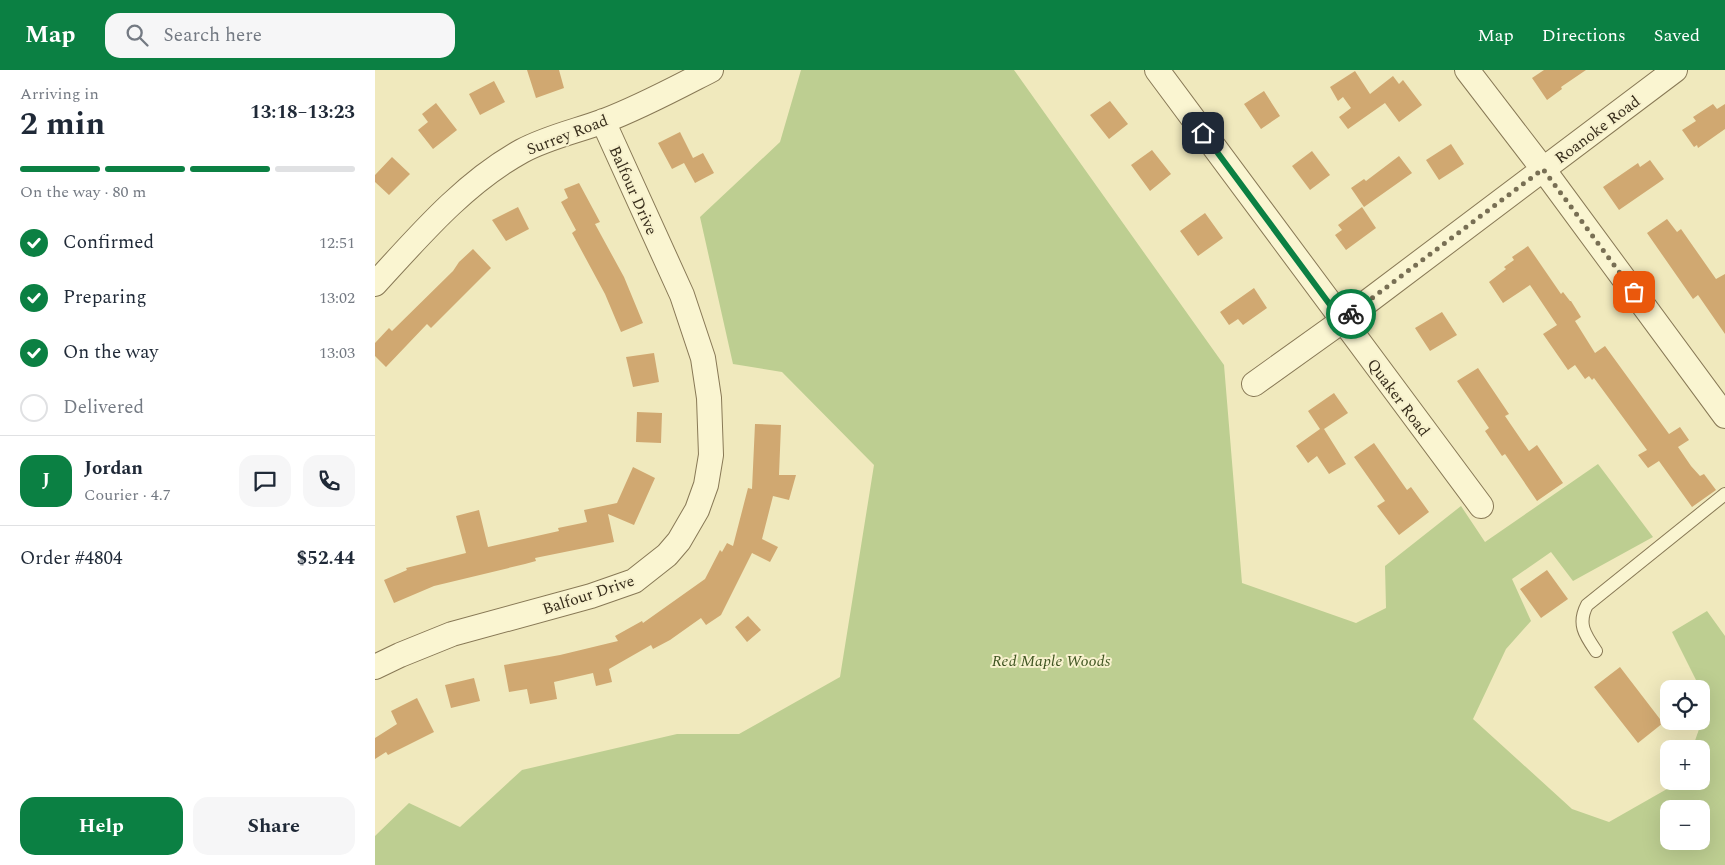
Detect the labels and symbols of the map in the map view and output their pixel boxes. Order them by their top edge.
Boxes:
street label: Roanoke Road [1550,90,1645,170]
street label: Surrey Road [523,108,612,161]
pin [1182,112,1224,154]
street label: Balfour Drive [603,142,663,239]
pin [1613,271,1655,313]
courier [1326,289,1376,339]
street label: Quaker Road [1361,353,1436,442]
street label: Balfour Drive [539,569,637,621]
park label: Red Maple Woods [992,649,1111,673]

